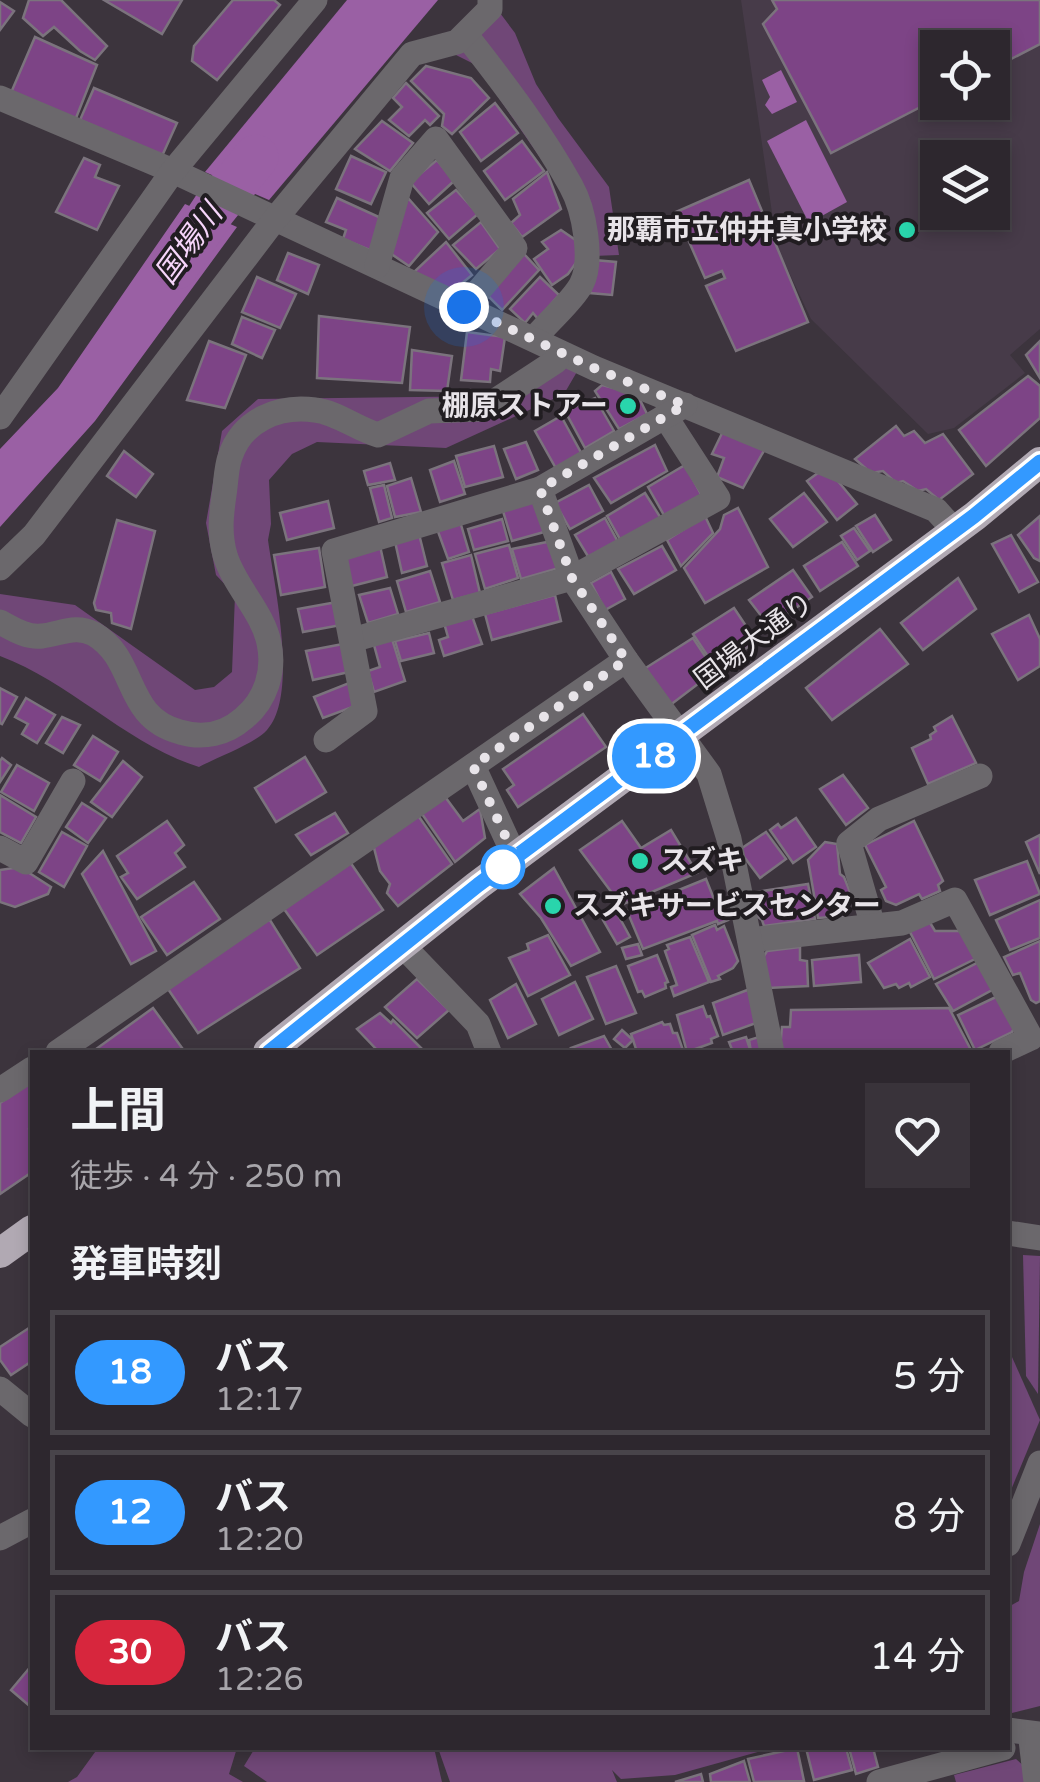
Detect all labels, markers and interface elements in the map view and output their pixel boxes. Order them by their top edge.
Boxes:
map controls [920,30,1010,230]
button: locate [920,30,1010,120]
button: layers [920,140,1010,230]
water label: 国場川 [148,194,232,291]
place label: 那覇市立仲井真小学校 [607,213,887,247]
marker: 那覇市立仲井真小学校 [896,219,918,241]
your location [439,282,489,332]
place label: 棚原ストアー [442,389,608,423]
marker: 棚原ストアー [617,395,639,417]
street label: 国場大通り [688,585,820,697]
line badge: 18 [609,724,699,788]
text: 18 [632,735,676,777]
place label: スズキ [660,844,744,878]
unlabelled marker [482,846,524,888]
marker: スズキ [629,850,651,872]
place label: スズキサービスセンター [573,889,881,923]
marker: スズキサービスセンター [542,895,564,917]
text: 上間 [70,1083,166,1141]
button: heart [865,1083,970,1188]
text: 徒歩 · 4 分 · 250 m [70,1158,342,1196]
text: 発車時刻 [70,1242,222,1288]
text: バス [215,1335,291,1381]
text: 18 [108,1351,152,1393]
text: 5 分 [893,1354,965,1400]
text: 12:17 [215,1381,304,1419]
text: バス [215,1475,291,1521]
text: 12 [108,1491,152,1533]
text: 8 分 [893,1494,965,1540]
text: 12:20 [215,1521,304,1559]
text: バス [215,1615,291,1661]
text: 30 [108,1631,152,1673]
text: 14 分 [869,1634,965,1680]
text: 12:26 [215,1661,304,1699]

